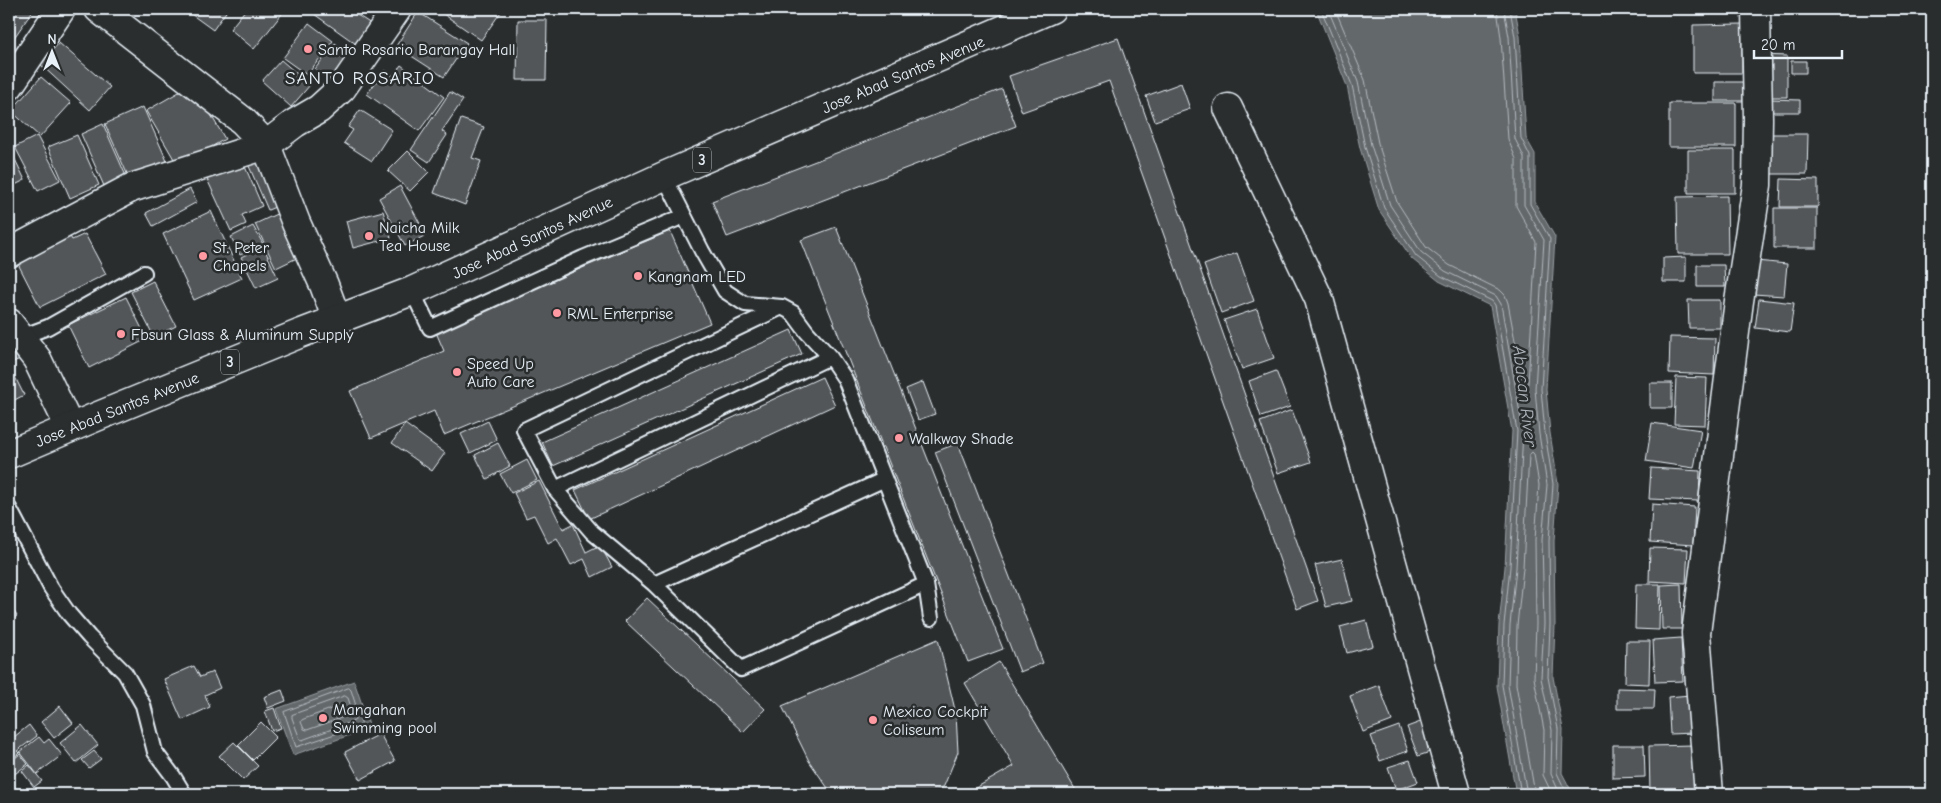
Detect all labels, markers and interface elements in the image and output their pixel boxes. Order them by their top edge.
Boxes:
north arrow [28,28,78,78]
scale bar [1754,28,1841,60]
text: N [47,31,57,48]
street label: Jose Abad Santos Avenue [819,33,987,117]
text: 20 m [1761,36,1795,54]
place label: Santo Rosario Barangay Hall [318,41,516,59]
marker: Santo Rosario Barangay Hall [302,43,314,55]
district label: SANTO ROSARIO [285,67,435,89]
road number: 3 [693,148,711,172]
street label: Jose Abad Santos Avenue [449,193,615,283]
place label: Naicha Milk Tea House [379,219,460,255]
marker: Naicha Milk Tea House [363,230,375,242]
place label: St. Peter Chapels [213,239,270,275]
marker: St. Peter Chapels [197,250,209,262]
place label: Kangnam LED [648,268,746,286]
marker: Kangnam LED [632,270,644,282]
place label: RML Enterprise [567,305,673,323]
marker: RML Enterprise [551,307,563,319]
place label: Fbsun Glass & Aluminum Supply [131,326,354,344]
marker: Fbsun Glass & Aluminum Supply [115,328,127,340]
water label: Abacan River [1508,343,1541,449]
road number: 3 [221,350,239,374]
place label: Speed Up Auto Care [467,355,535,391]
marker: Speed Up Auto Care [451,366,463,378]
street label: Jose Abad Santos Avenue [33,369,202,451]
place label: Walkway Shade [909,430,1013,448]
marker: Walkway Shade [893,432,905,444]
place label: Mangahan Swimming pool [333,701,437,737]
place label: Mexico Cockpit Coliseum [883,703,988,739]
marker: Mangahan Swimming pool [317,712,329,724]
marker: Mexico Cockpit Coliseum [867,714,879,726]

